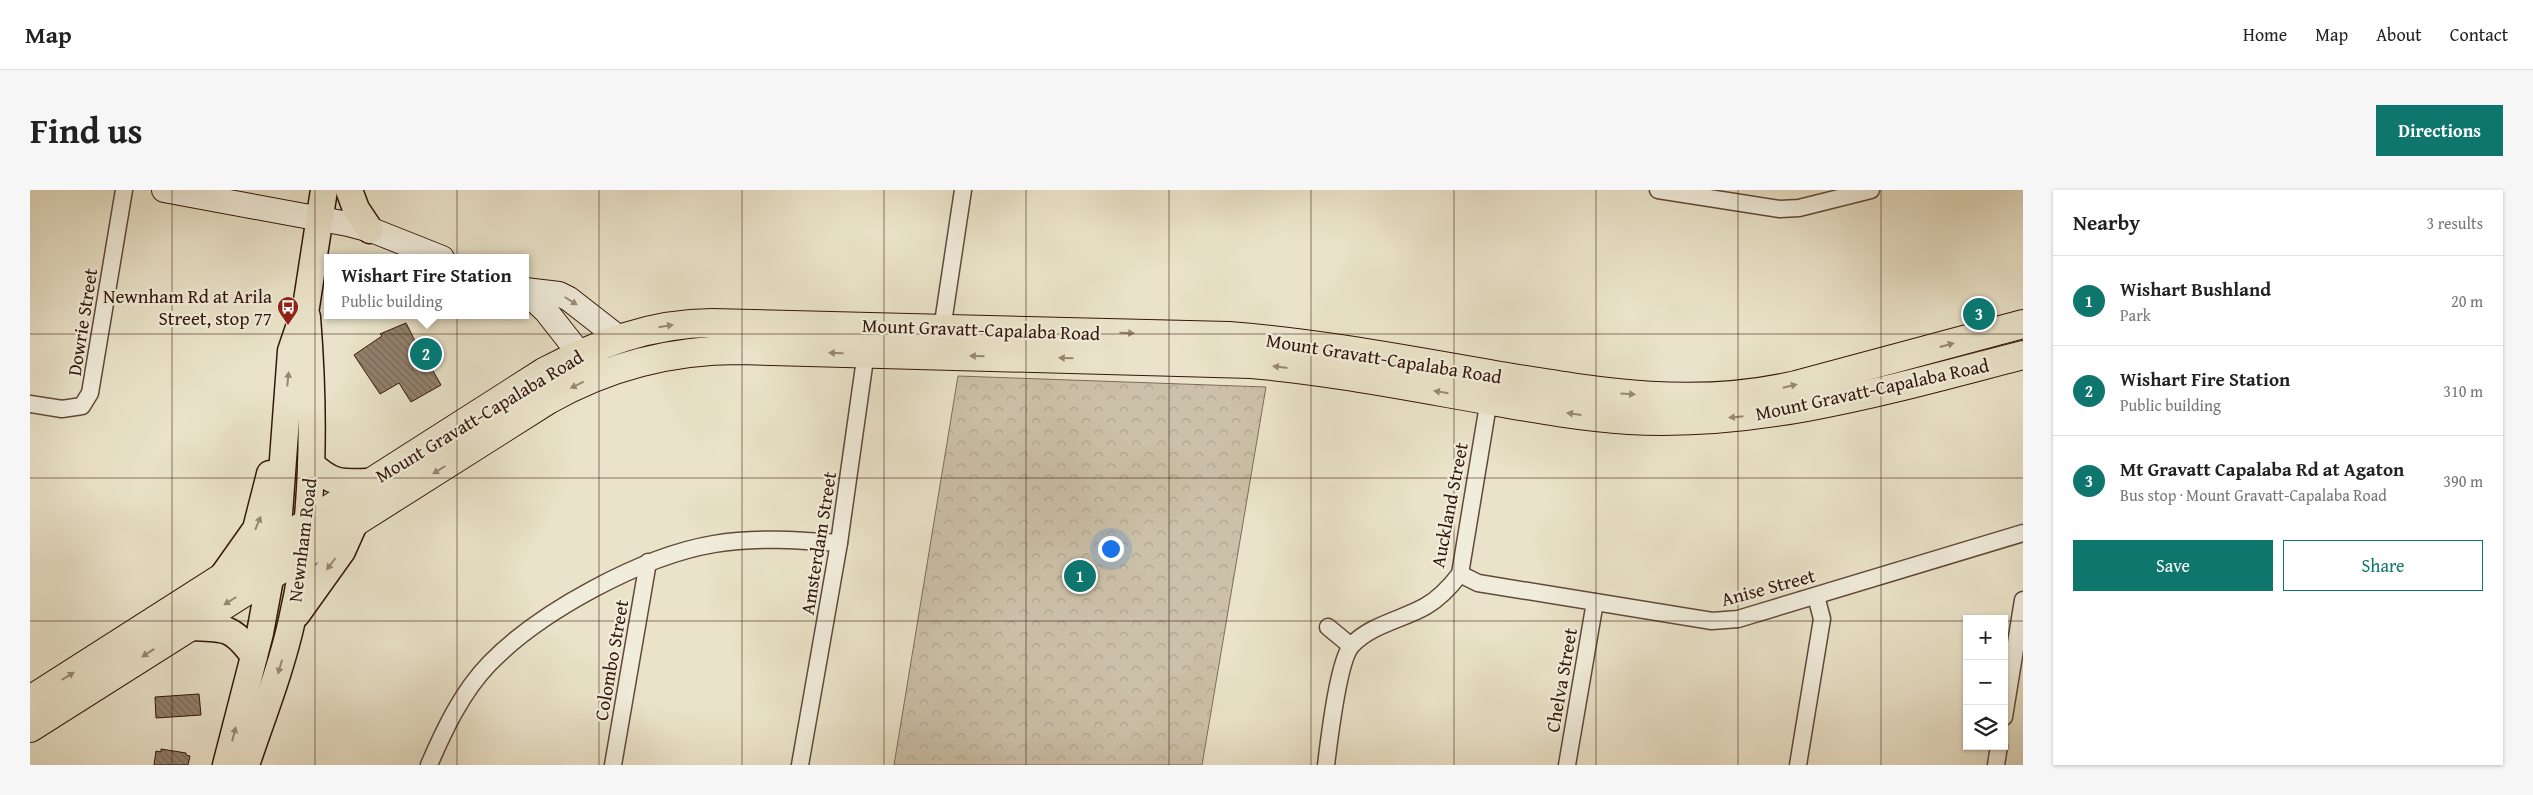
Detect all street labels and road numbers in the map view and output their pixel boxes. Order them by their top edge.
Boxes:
street label: Dowrie Street [60,266,104,378]
street label: Mount Gravatt-Capalaba Road [861,311,1101,347]
street label: Mount Gravatt-Capalaba Road [1264,326,1505,391]
street label: Mount Gravatt-Capalaba Road [370,342,589,489]
street label: Mount Gravatt-Capalaba Road [1753,350,1992,427]
street label: Auckland Street [1423,440,1475,570]
street label: Amsterdam Street [793,469,843,617]
street label: Newnham Road [281,476,324,604]
street label: Anise Street [1718,561,1818,613]
street label: Colombo Street [587,597,635,723]
street label: Chelva Street [1538,625,1584,734]

